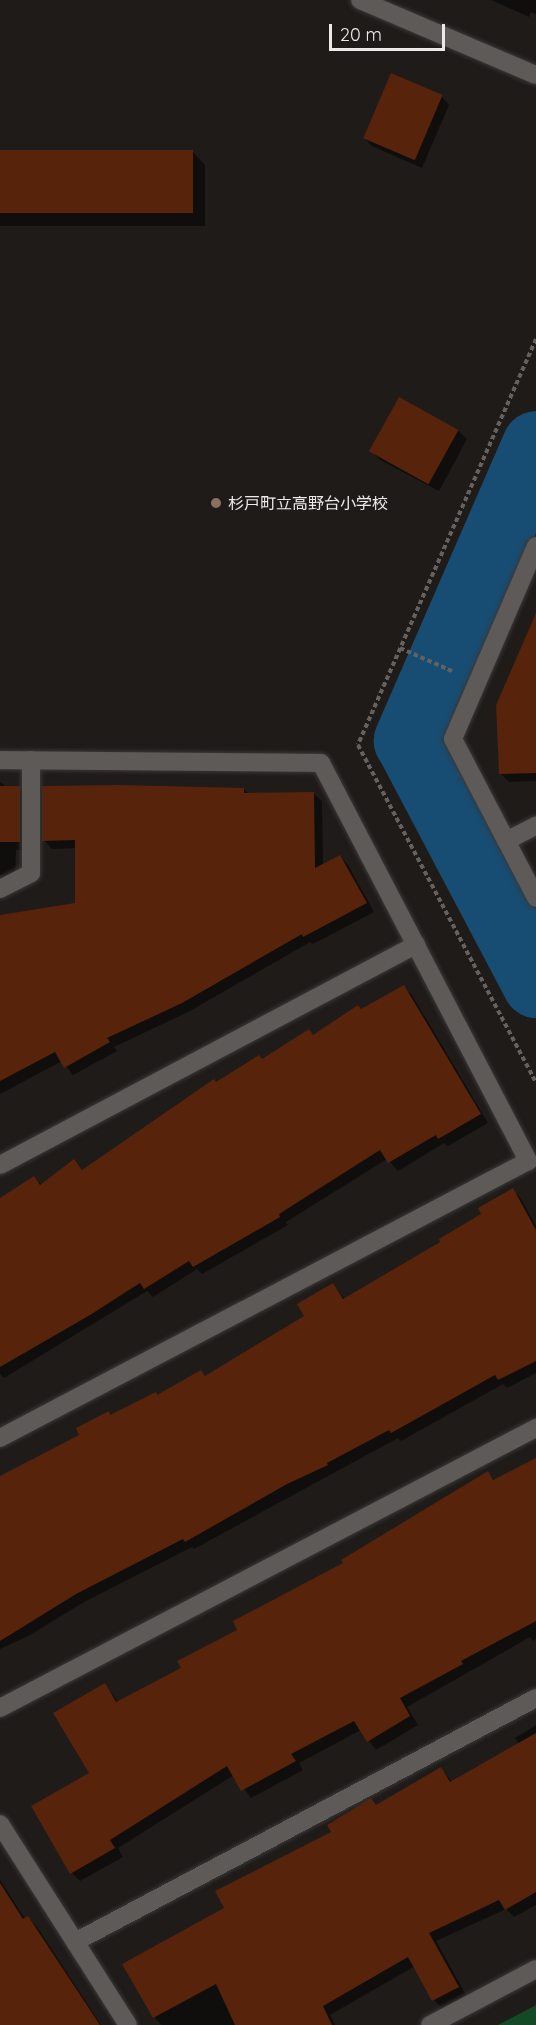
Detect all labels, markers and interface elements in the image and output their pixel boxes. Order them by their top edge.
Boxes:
scale bar [332,12,448,50]
text: 20 m [340,23,382,46]
place label: 杉戸町立高野台小学校 [228,493,388,513]
marker: 杉戸町立高野台小学校 [209,496,223,510]

